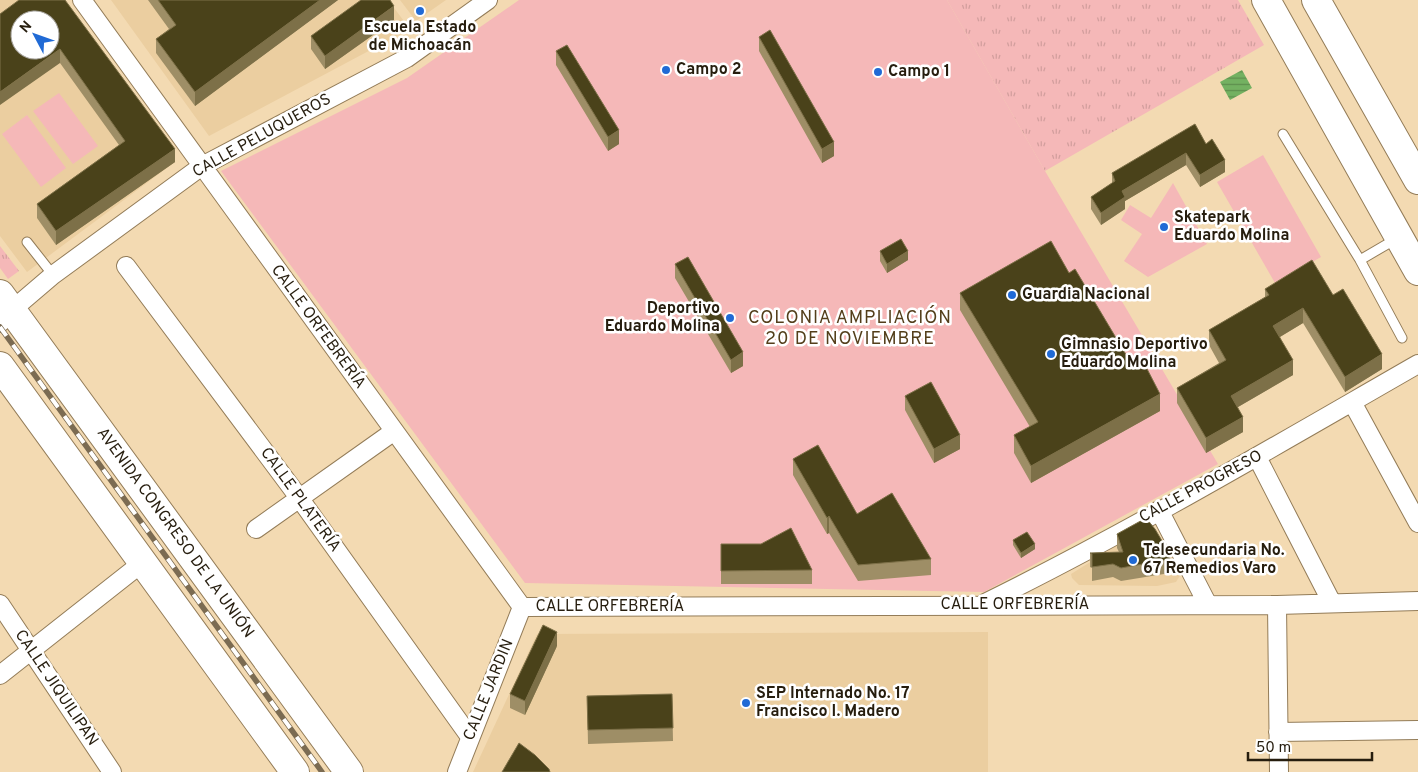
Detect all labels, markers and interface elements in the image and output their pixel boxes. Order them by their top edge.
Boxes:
marker: Escuela Estado de Michoacán [414,5,426,17]
north arrow [10,10,60,60]
text: N [17,18,36,37]
place label: Escuela Estado de Michoacán [364,18,476,56]
place label: Campo 2 [676,60,742,80]
place label: Campo 1 [888,62,950,82]
marker: Campo 2 [660,64,672,76]
marker: Campo 1 [872,66,884,78]
street label: CALLE PELUQUEROS [189,90,335,182]
place label: Skatepark Eduardo Molina [1174,208,1289,246]
marker: Skatepark Eduardo Molina [1158,221,1170,233]
street label: CALLE ORFEBRERÍA [266,260,372,393]
place label: Guardia Nacional [1022,285,1150,305]
marker: Guardia Nacional [1006,289,1018,301]
place label: Deportivo Eduardo Molina [605,299,720,337]
district label: COLONIA AMPLIACIÓN 20 DE NOVIEMBRE [748,305,952,351]
marker: Deportivo Eduardo Molina [724,312,736,324]
place label: Gimnasio Deportivo Eduardo Molina [1061,335,1208,373]
marker: Gimnasio Deportivo Eduardo Molina [1045,348,1057,360]
street label: AVENIDA CONGRESO DE LA UNIÓN [92,423,260,642]
street label: CALLE PLATERÍA [255,443,346,556]
street label: CALLE PROGRESO [1136,446,1266,528]
place label: Telesecundaria No. 67 Remedios Varo [1143,541,1285,579]
marker: Telesecundaria No. 67 Remedios Varo [1127,554,1139,566]
street label: CALLE ORFEBRERÍA [941,593,1090,615]
street label: CALLE ORFEBRERÍA [536,595,685,617]
street label: CALLE JIQUILIPAN [10,626,102,750]
street label: CALLE JARDIN [460,636,518,744]
place label: SEP Internado No. 17 Francisco I. Madero [756,684,910,722]
marker: SEP Internado No. 17 Francisco I. Madero [740,697,752,709]
scale bar [1248,730,1372,762]
text: 50 m [1256,739,1291,758]

